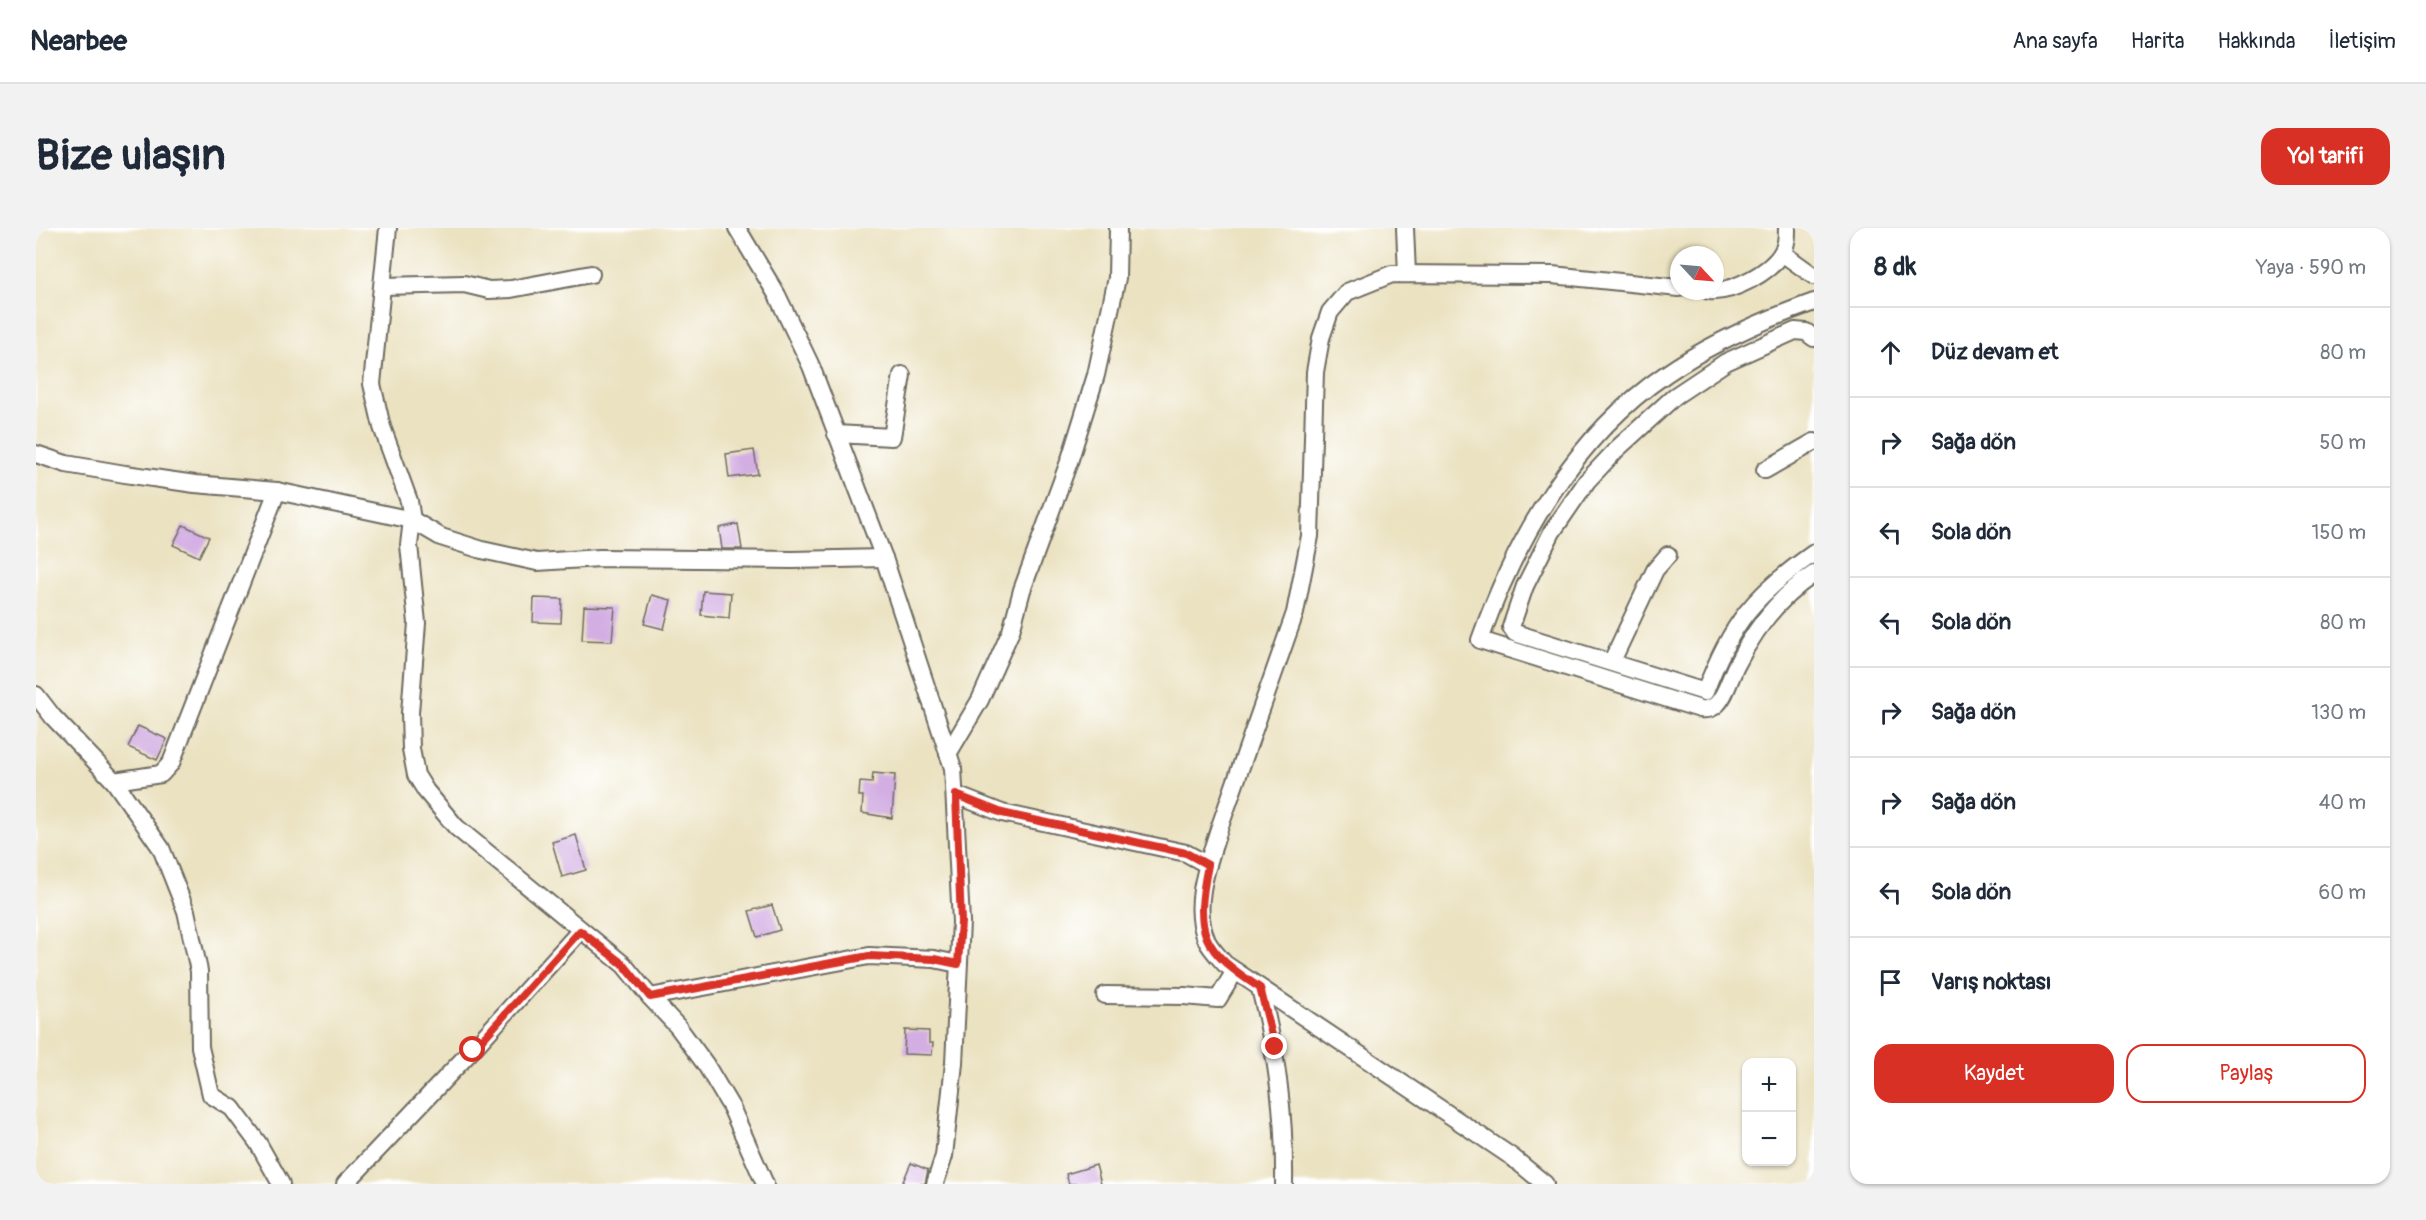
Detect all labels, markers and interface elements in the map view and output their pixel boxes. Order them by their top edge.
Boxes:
text: Nearbee [30,24,127,59]
text: Ana sayfa [2012,28,2098,55]
text: Harita [2131,28,2184,55]
text: Hakkında [2217,28,2296,55]
text: İletişim [2329,28,2396,55]
button: Yol tarifi [2261,128,2390,185]
text: Bize ulaşın [36,130,226,182]
north arrow [1670,246,1724,300]
text: 8 dk [1874,251,1916,283]
text: Yaya · 590 m [2256,255,2366,280]
icon: ahead [1874,336,1907,369]
text: Düz devam et [1931,338,2058,366]
text: 80 m [2320,340,2366,365]
icon: right [1874,426,1907,459]
text: Sağa dön [1931,428,2016,456]
text: 50 m [2319,430,2366,455]
icon: left [1874,516,1907,549]
text: Sola dön [1931,518,2011,546]
text: 150 m [2312,520,2366,545]
icon: left [1874,606,1907,639]
text: Sola dön [1931,608,2011,636]
text: 80 m [2320,610,2366,635]
icon: right [1874,696,1907,729]
text: Sağa dön [1931,698,2016,726]
text: 130 m [2311,700,2366,725]
icon: right [1874,786,1907,819]
text: Sağa dön [1931,788,2016,816]
text: 40 m [2319,790,2366,815]
icon: left [1874,876,1907,909]
text: Sola dön [1931,878,2011,906]
text: 60 m [2319,880,2366,905]
icon: arrive [1874,966,1907,999]
text: Varış noktası [1931,968,2052,996]
route end [1261,1033,1287,1059]
route start [459,1036,485,1062]
button: Kaydet [1874,1044,2114,1103]
button: Paylaş [2126,1044,2366,1103]
map controls [1742,1058,1796,1166]
button: + [1742,1058,1796,1112]
button: − [1742,1112,1796,1166]

